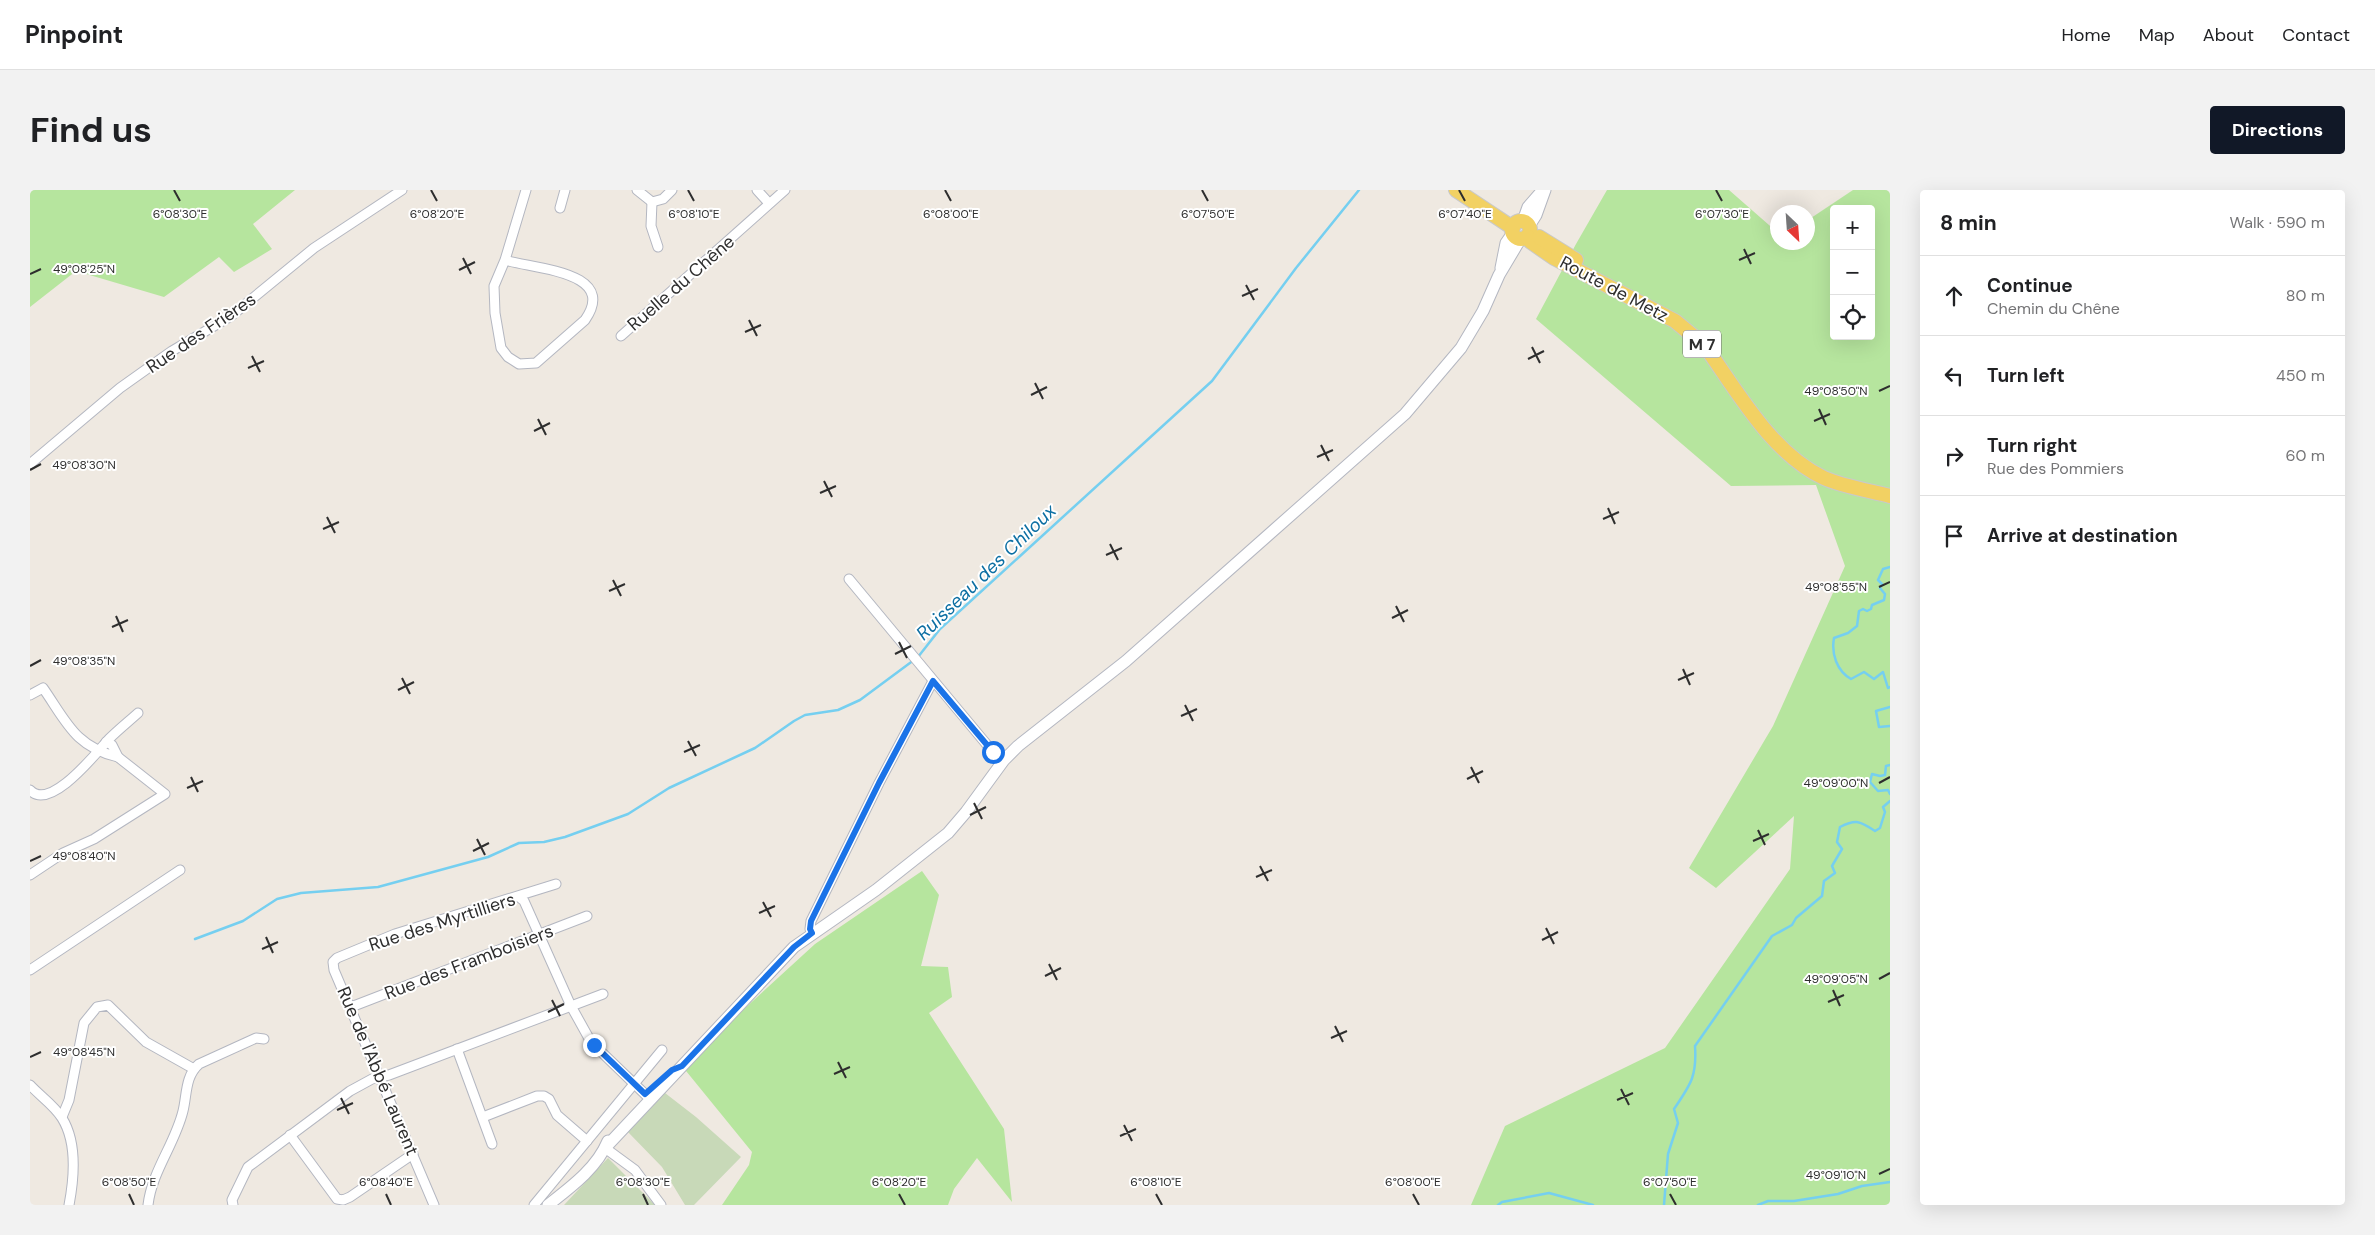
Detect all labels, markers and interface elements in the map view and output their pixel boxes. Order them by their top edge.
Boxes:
text: Pinpoint [25,19,123,50]
text: Home [2061,23,2111,47]
text: Map [2139,23,2175,47]
text: About [2203,23,2254,47]
text: Contact [2282,23,2350,47]
button: Directions [2210,106,2345,154]
text: Find us [30,107,152,153]
north arrow [1770,205,1815,250]
map controls [1830,205,1875,340]
button: + [1830,205,1875,250]
text: 6°08'30"E [153,206,208,222]
text: 6°08'20"E [410,206,464,222]
text: 6°08'10"E [668,206,720,222]
text: 6°08'00"E [923,206,979,222]
text: 6°07'50"E [1181,206,1235,222]
text: 6°07'40"E [1438,206,1492,222]
text: 6°07'30"E [1695,206,1749,222]
text: 8 min [1940,209,1997,237]
text: Walk · 590 m [2229,212,2325,233]
street label: Ruelle du Chêne [622,230,740,336]
street label: Route de Metz [1556,250,1672,328]
button: − [1830,250,1875,295]
text: 49°08'25"N [53,261,115,277]
text: Continue [1987,273,2073,298]
icon: ahead [1940,282,1968,310]
text: 80 m [2286,285,2325,306]
street label: Rue des Frières [141,287,261,379]
button: locate [1830,295,1875,340]
text: Chemin du Chêne [1987,298,2120,319]
road number: M 7 [1683,330,1721,358]
icon: left [1940,362,1968,390]
text: Turn left [1987,363,2065,388]
text: 450 m [2276,365,2325,386]
text: 49°08'50"N [1804,383,1868,399]
text: Turn right [1987,433,2077,458]
icon: right [1940,442,1968,470]
text: 60 m [2285,445,2325,466]
text: 49°08'30"N [52,457,116,473]
text: Rue des Pommiers [1987,458,2124,479]
water label: Ruisseau des Chiloux [910,498,1062,646]
icon: arrive [1940,522,1968,550]
text: Arrive at destination [1987,523,2178,548]
text: 49°08'55"N [1805,579,1867,595]
text: 49°08'35"N [53,653,115,669]
route start [982,741,1005,764]
text: 49°09'00"N [1804,775,1868,791]
text: 49°08'40"N [53,848,116,864]
street label: Rue des Myrtilliers [366,887,518,957]
street label: Rue des Framboisiers [381,919,557,1005]
text: 49°09'05"N [1804,971,1868,987]
street label: Rue de l'Abbé Laurent [332,983,424,1159]
route end [583,1034,606,1057]
text: 49°08'45"N [53,1044,115,1060]
text: 49°09'10"N [1806,1167,1866,1183]
text: 6°08'50"E [102,1174,156,1190]
text: 6°08'40"E [359,1174,413,1190]
text: 6°08'30"E [616,1174,671,1190]
text: 6°08'20"E [872,1174,926,1190]
text: 6°08'10"E [1130,1174,1182,1190]
text: 6°08'00"E [1385,1174,1441,1190]
text: 6°07'50"E [1643,1174,1697,1190]

